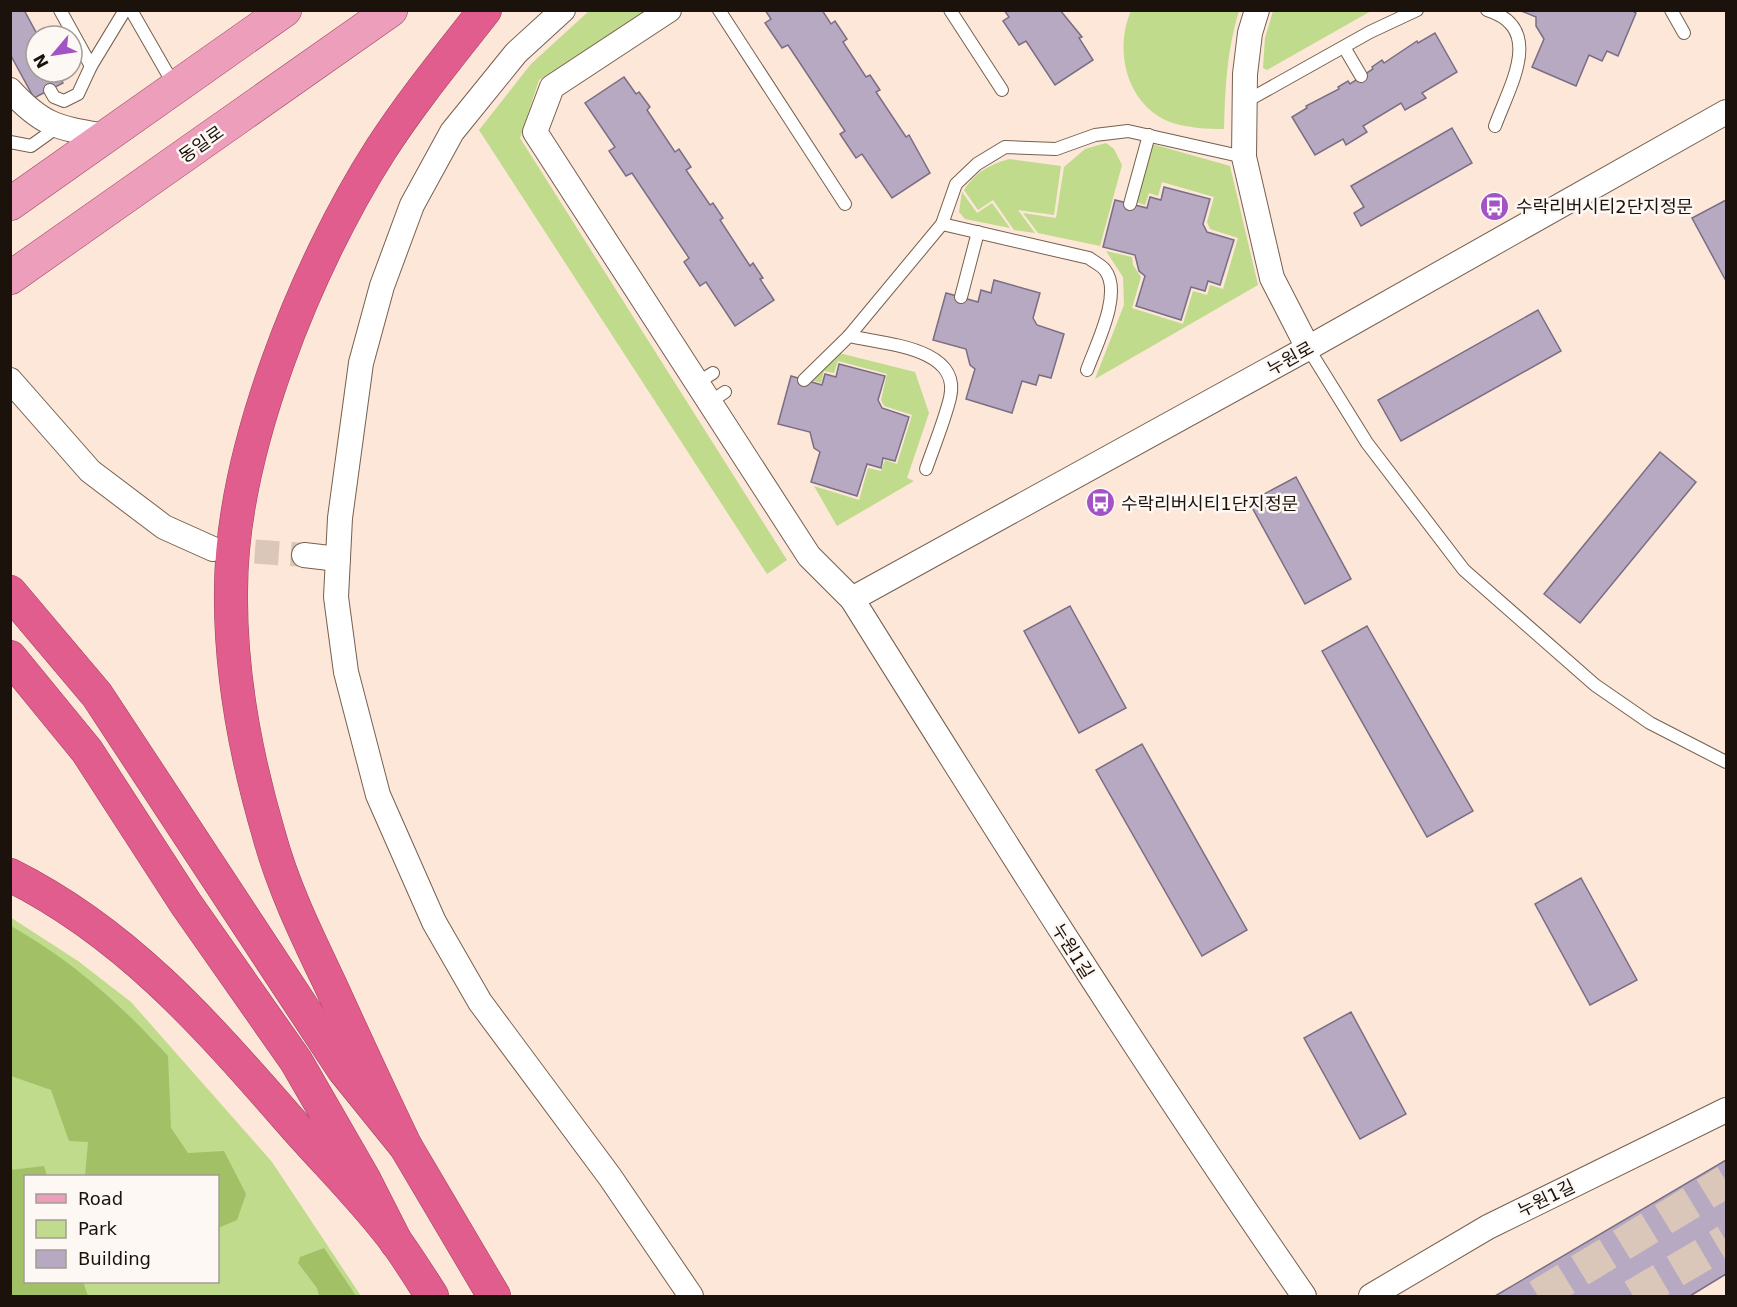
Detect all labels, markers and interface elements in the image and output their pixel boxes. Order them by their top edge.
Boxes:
north arrow [24,24,84,84]
text: N [30,51,53,71]
street label: 동일로 [175,121,227,167]
bus stop icon: 수락리버시티2단지정문 [1479,190,1511,222]
place label: 수락리버시티2단지정문 [1516,196,1693,217]
street label: 누원로 [1263,337,1317,379]
bus stop icon: 수락리버시티1단지정문 [1084,487,1116,519]
place label: 수락리버시티1단지정문 [1121,493,1298,514]
street label: 누원1길 [1048,920,1098,982]
legend [24,1175,219,1283]
street label: 누원1길 [1514,1175,1578,1221]
text: Road [78,1188,123,1209]
text: Park [78,1218,117,1239]
text: Building [78,1248,151,1269]

